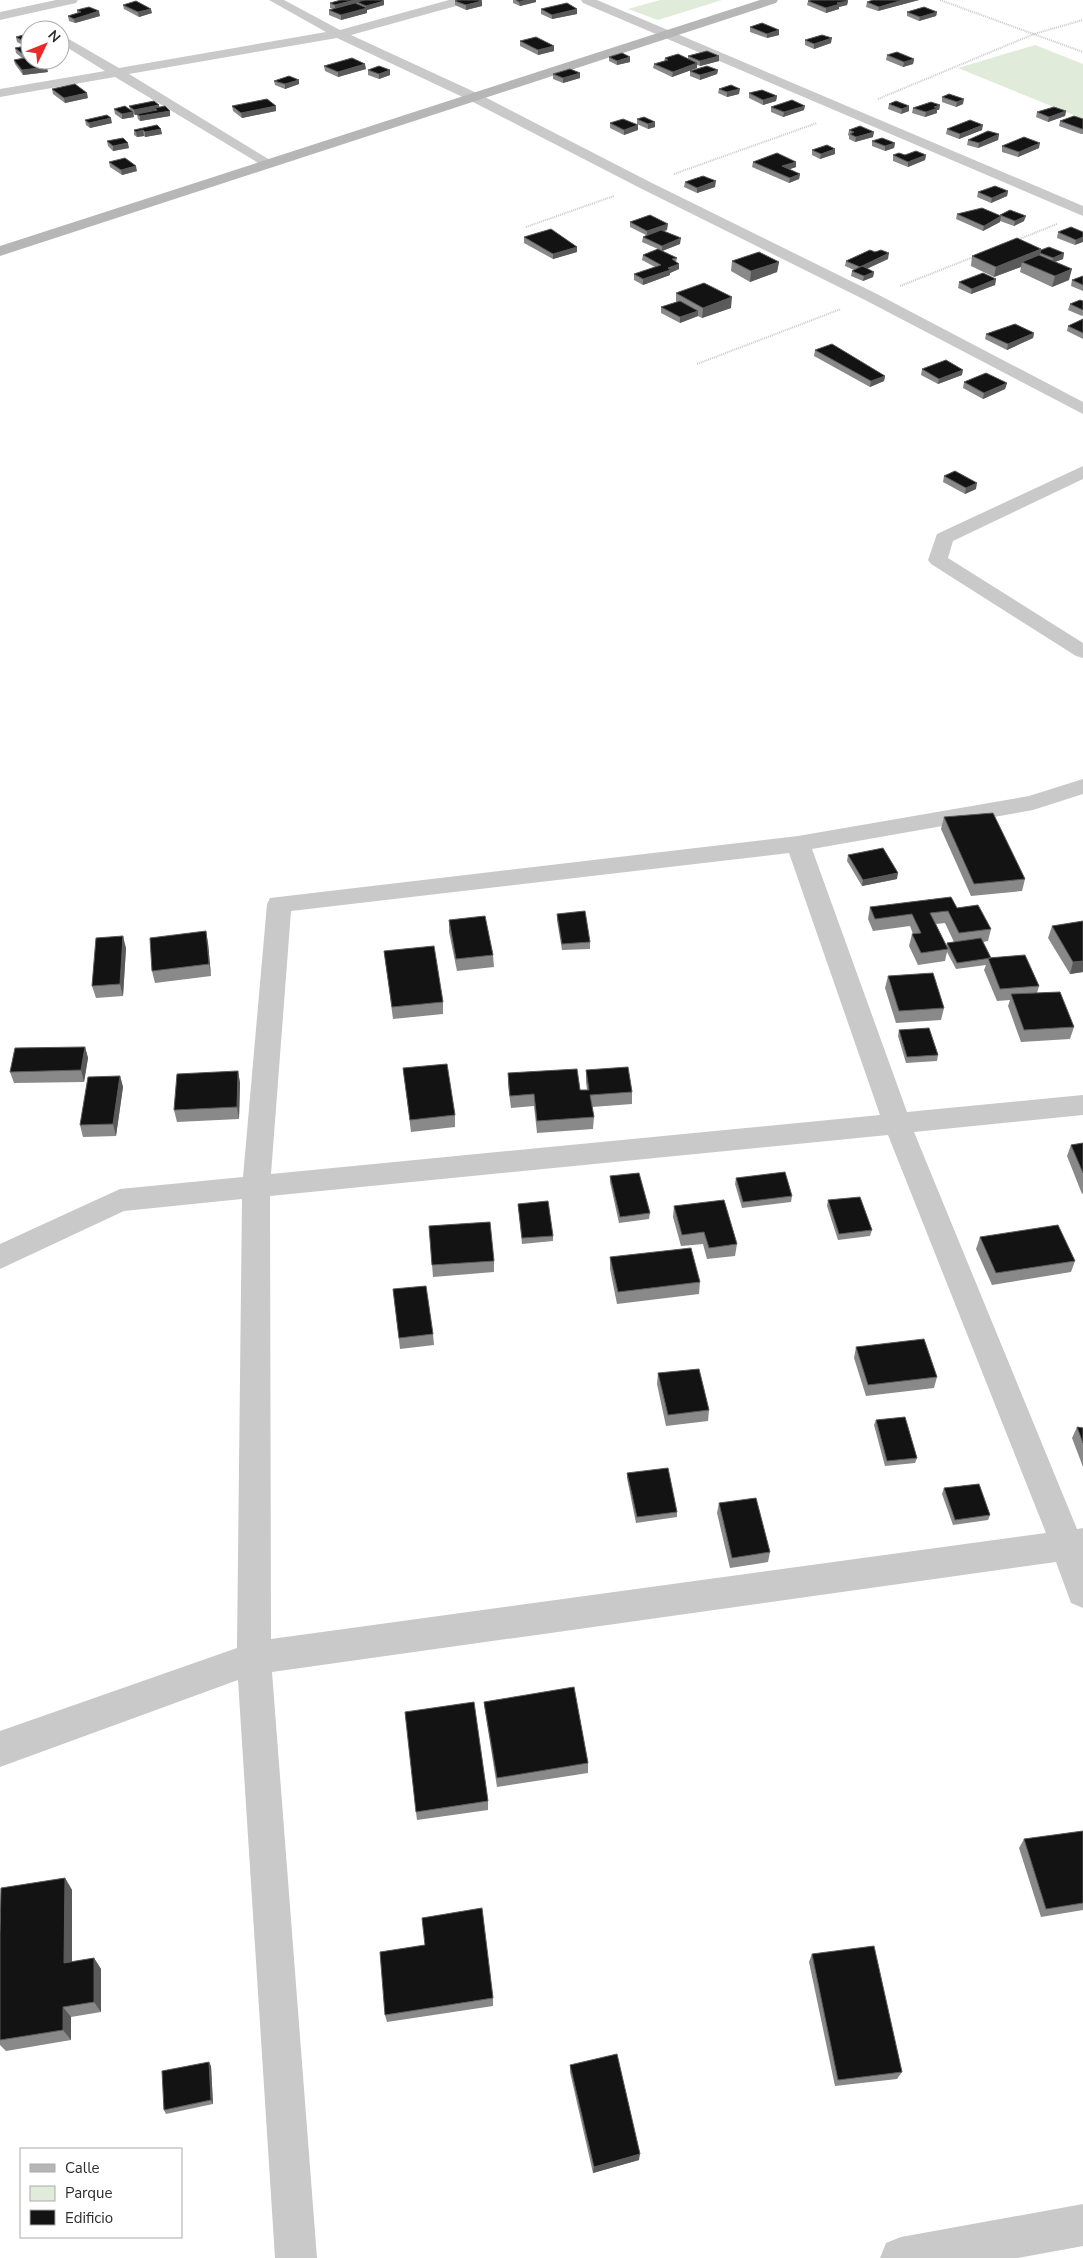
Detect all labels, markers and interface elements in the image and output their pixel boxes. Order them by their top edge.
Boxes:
north arrow [20,20,70,70]
text: N [44,26,65,47]
legend [20,2148,182,2238]
text: Calle [65,2158,100,2178]
text: Parque [65,2183,113,2203]
text: Edificio [65,2208,113,2228]

